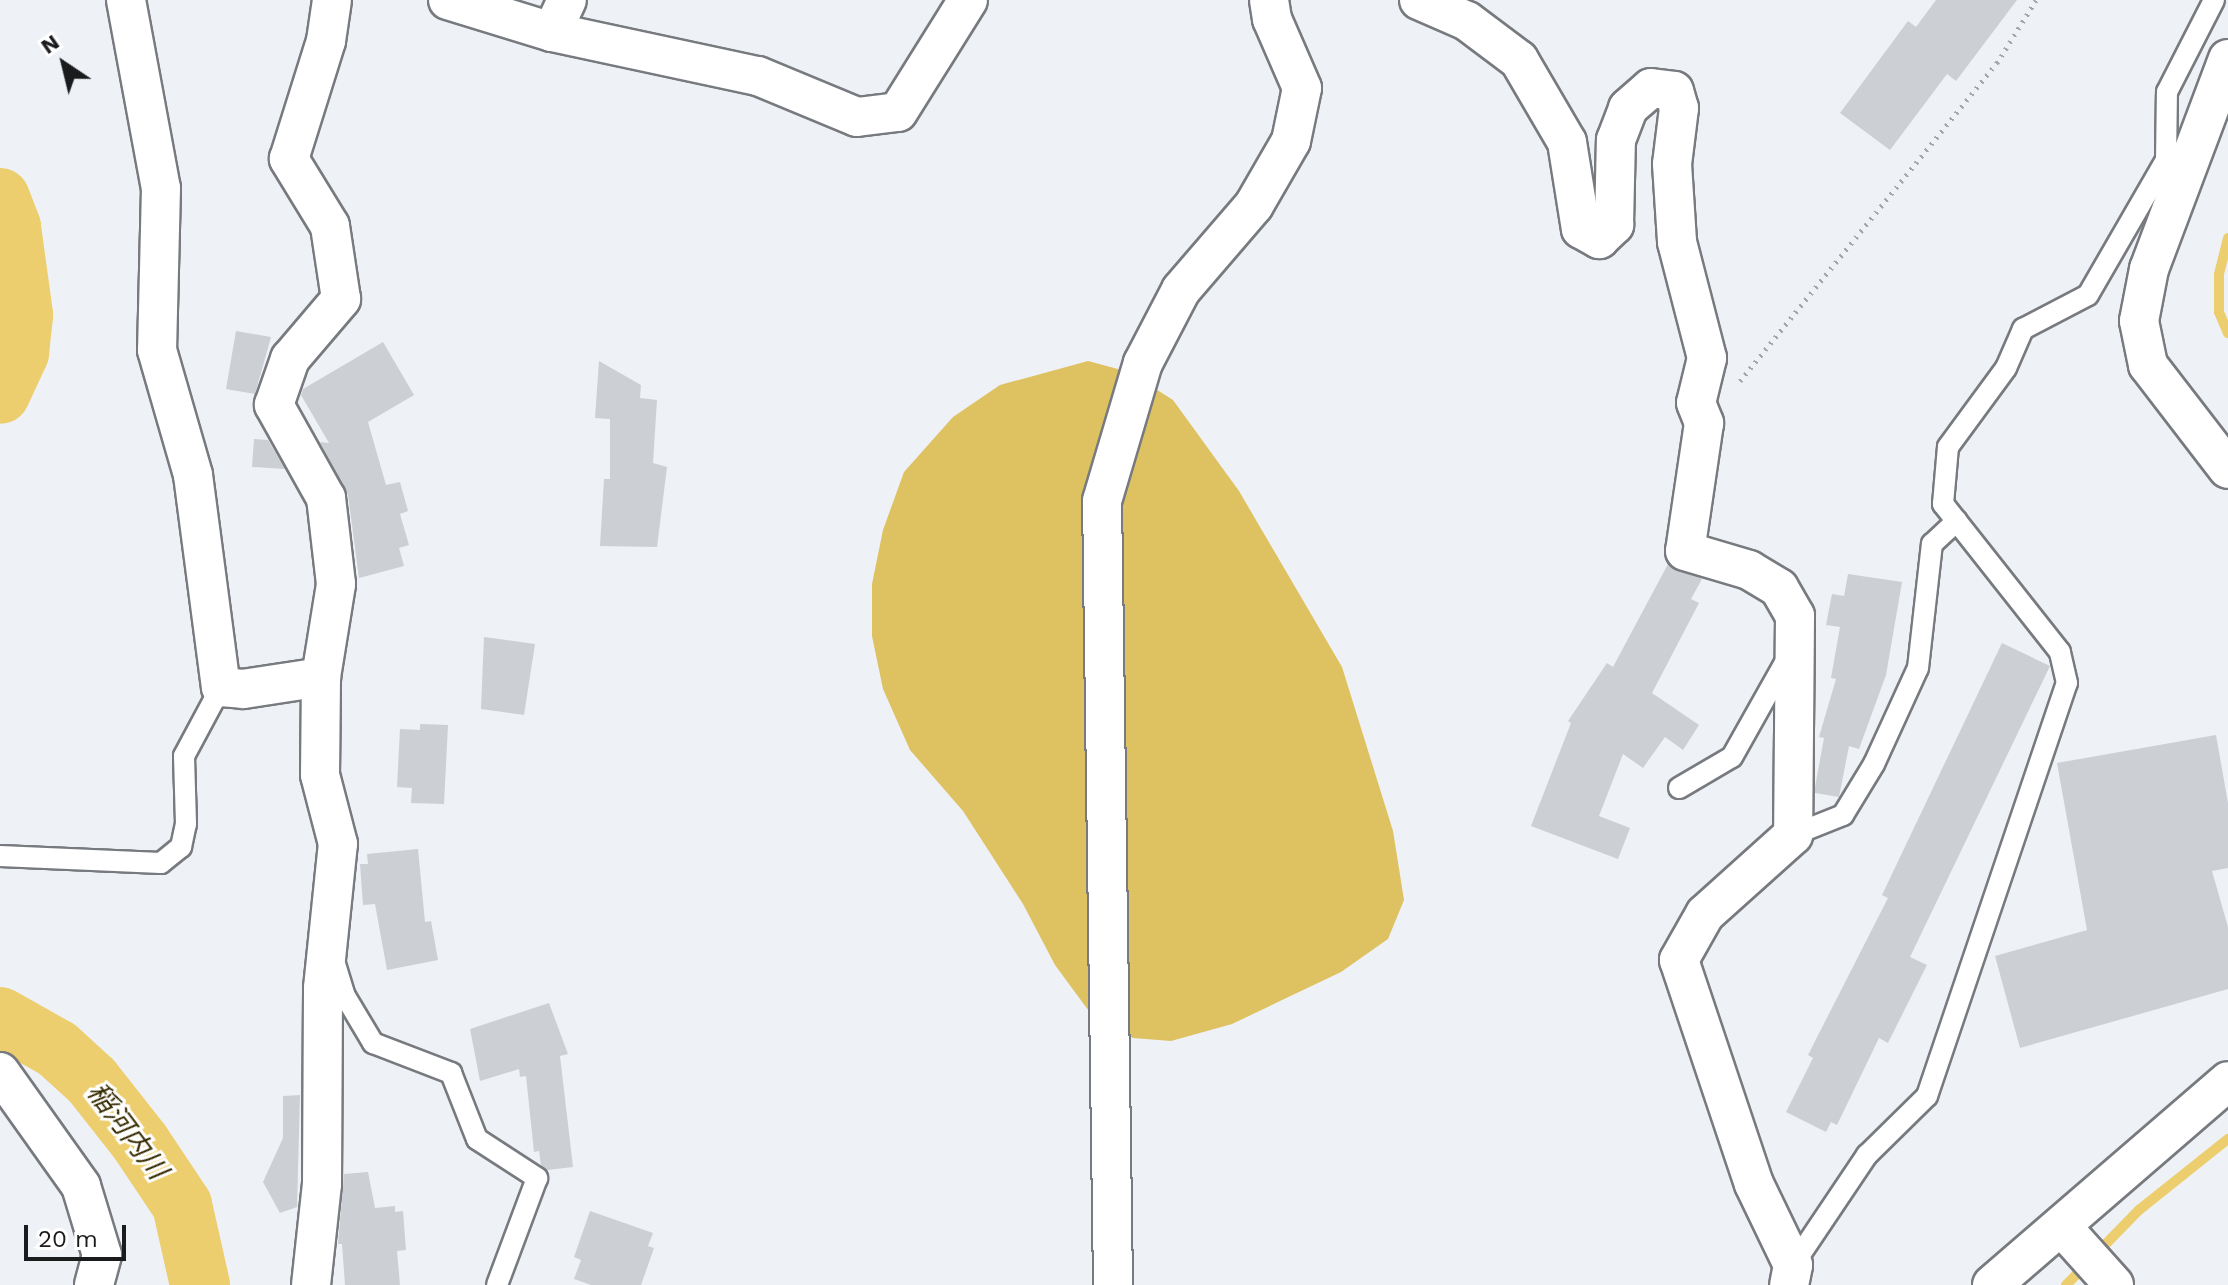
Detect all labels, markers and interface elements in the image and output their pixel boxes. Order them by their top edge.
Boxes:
north arrow [24,24,104,104]
text: N [36,29,64,59]
water label: 稲河内川 [80,1076,174,1186]
scale bar [28,1209,130,1259]
text: 20 m [38,1225,98,1253]

